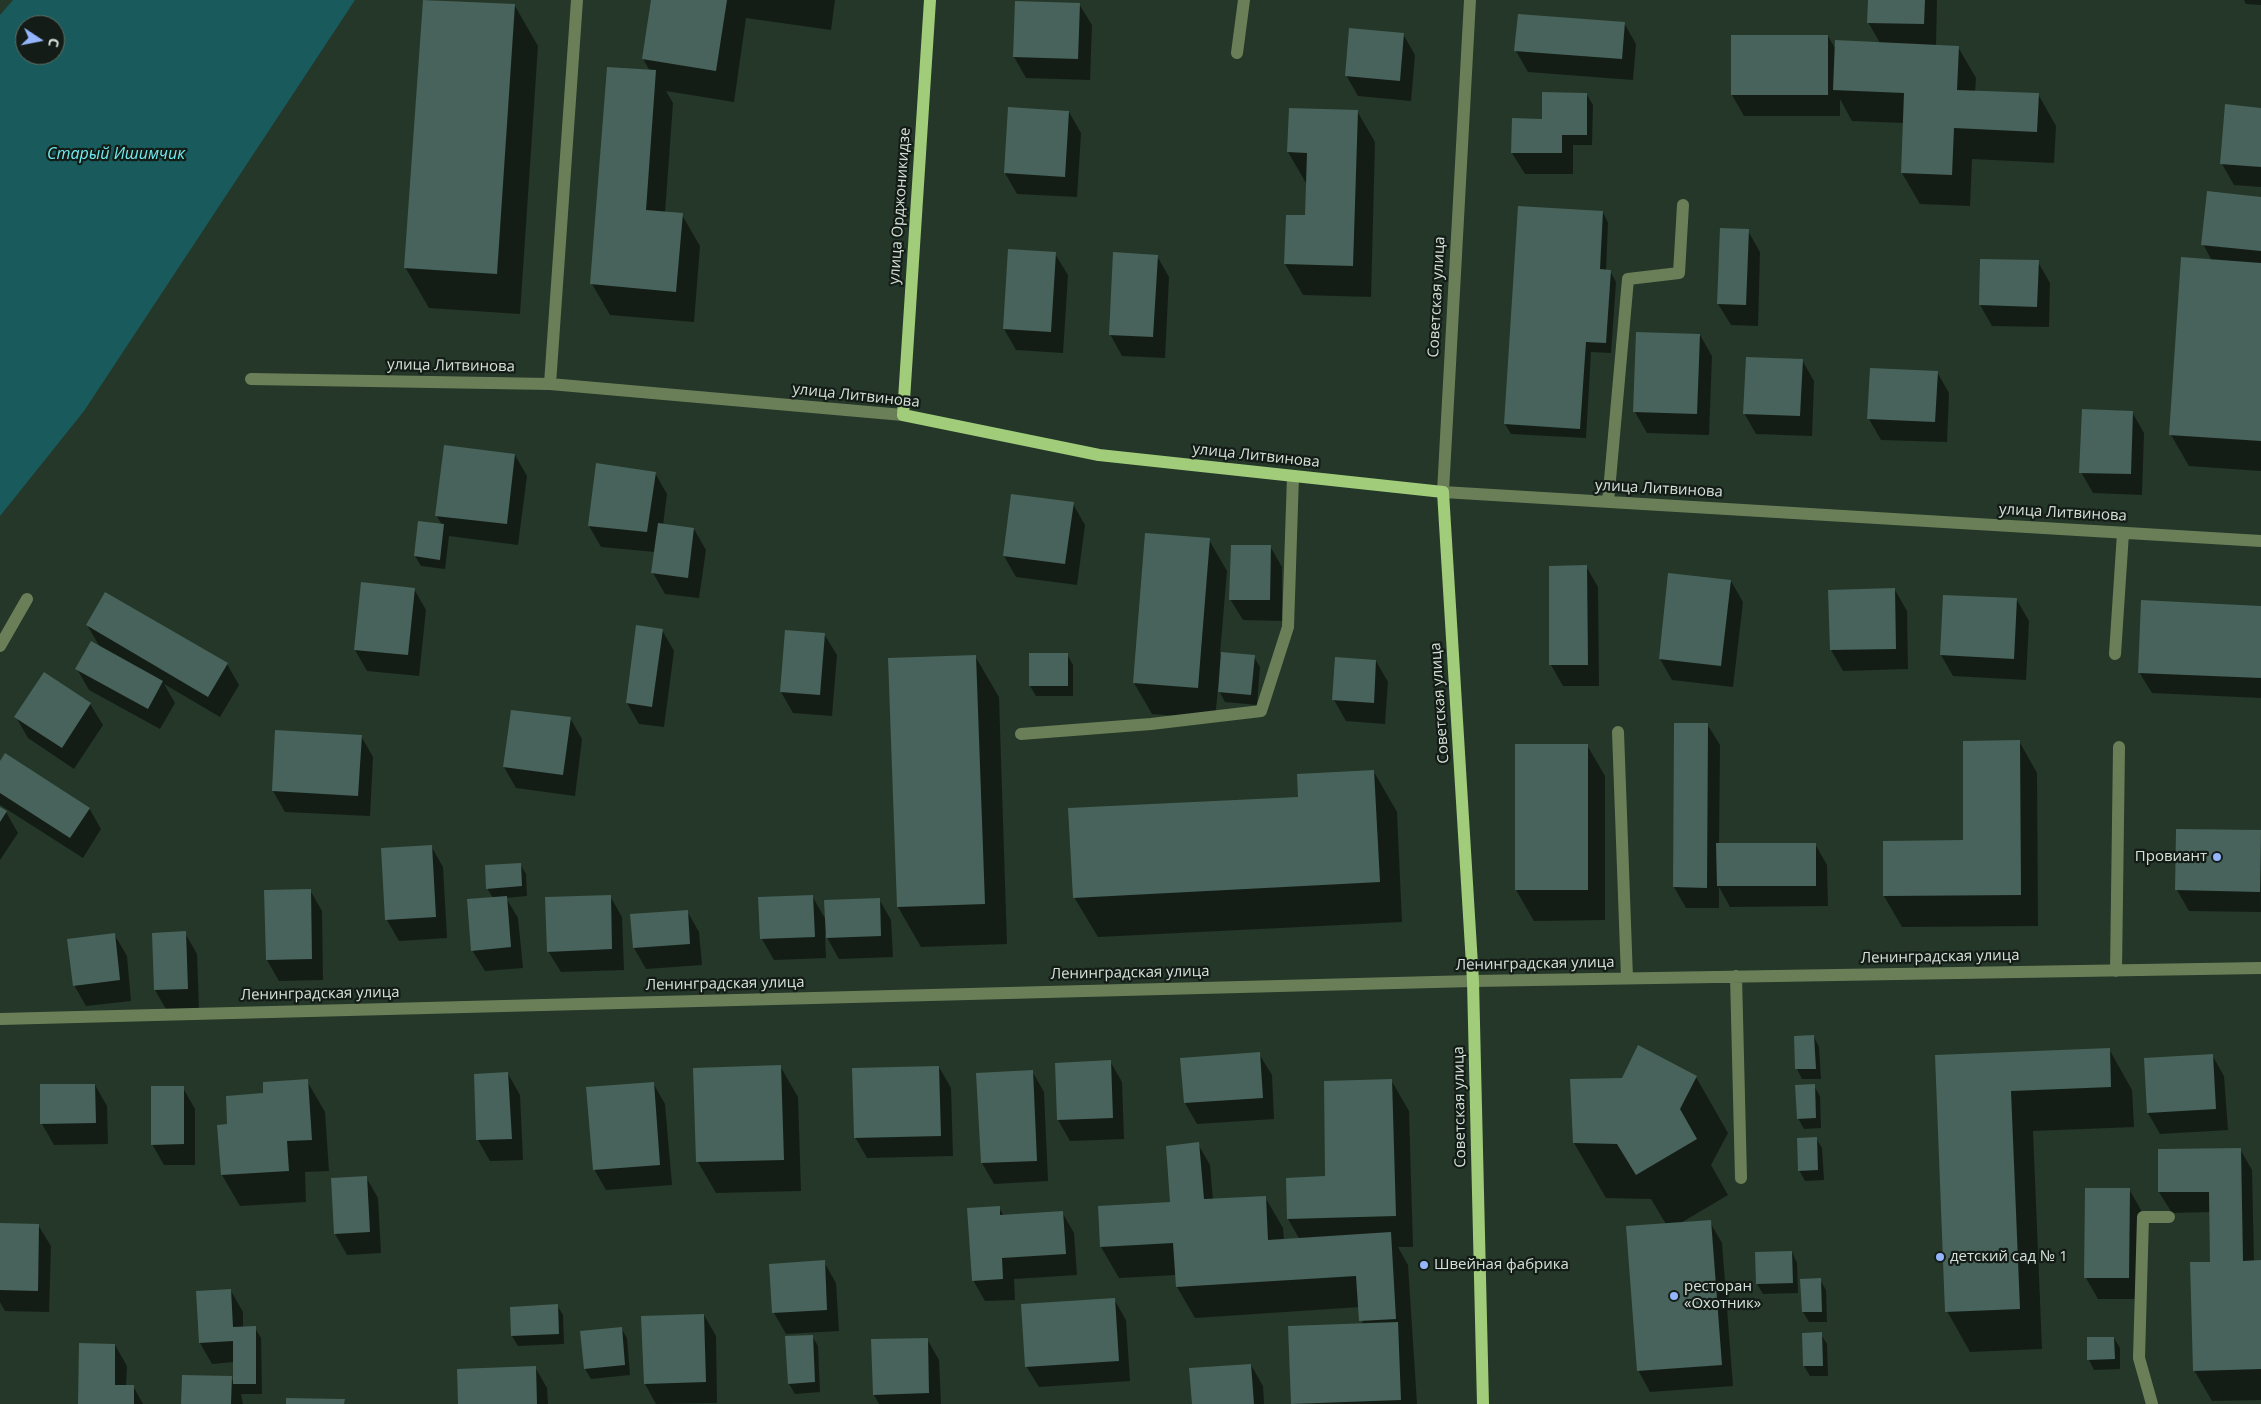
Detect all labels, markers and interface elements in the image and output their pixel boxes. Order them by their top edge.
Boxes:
north arrow [15,15,65,65]
text: С [44,37,64,49]
street label: улица Орджоникидзе [886,127,914,285]
water label: Старый Ишимчик [47,144,185,164]
street label: Советская улица [1425,236,1449,358]
street label: улица Литвинова [387,356,515,376]
street label: улица Литвинова [791,380,921,412]
street label: улица Литвинова [1191,440,1321,472]
street label: улица Литвинова [1595,477,1723,501]
street label: улица Литвинова [1999,501,2127,525]
street label: Советская улица [1427,642,1453,764]
place label: Провиант [2135,848,2207,866]
marker: Провиант [2211,851,2223,863]
street label: Ленинградская улица [1860,947,2020,967]
street label: Ленинградская улица [1455,954,1615,974]
street label: Ленинградская улица [1050,963,1210,983]
street label: Ленинградская улица [645,974,805,994]
street label: Ленинградская улица [240,984,400,1004]
street label: Советская улица [1450,1046,1470,1168]
place label: детский сад № 1 [1950,1248,2068,1266]
marker: детский сад № 1 [1934,1251,1946,1263]
place label: Швейная фабрика [1434,1256,1569,1274]
marker: Швейная фабрика [1418,1259,1430,1271]
place label: ресторан «Охотник» [1684,1278,1761,1313]
marker: ресторан «Охотник» [1668,1290,1680,1302]

